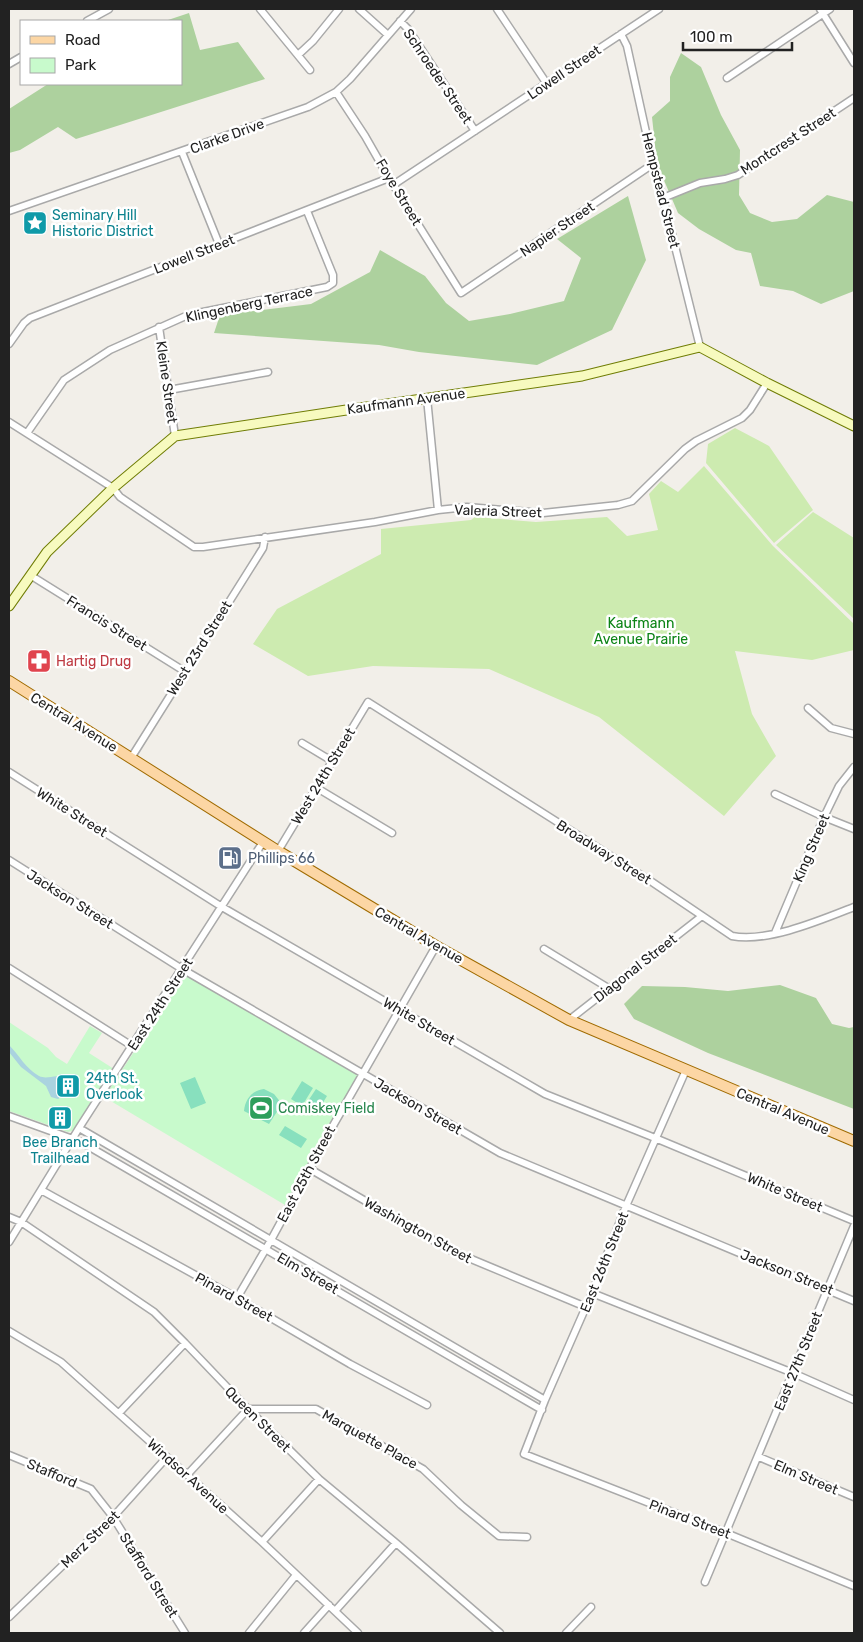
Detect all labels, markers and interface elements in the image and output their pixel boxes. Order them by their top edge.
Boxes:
legend [20,20,182,85]
scale bar [683,20,792,52]
street label: Schroeder Street [399,25,476,128]
text: 100 m [690,28,732,46]
text: Road [65,31,101,49]
street label: Lowell Street [524,41,605,103]
text: Park [65,56,96,74]
street label: Montcrest Street [737,104,840,179]
street label: Clarke Drive [188,115,267,158]
street label: Hempstead Street [638,130,683,250]
street label: Foye Street [372,156,425,229]
street label: Napier Street [517,198,598,260]
place label: Seminary Hill Historic District [52,207,154,240]
place icon: Seminary Hill Historic District [22,210,48,236]
street label: Lowell Street [151,231,237,278]
street label: Klingenberg Terrace [184,283,314,326]
street label: Kleine Street [152,340,181,425]
street label: Kaufmann Avenue [346,385,466,418]
street label: Valeria Street [454,501,543,522]
street label: Francis Street [63,592,151,655]
street label: West 23rd Street [163,597,236,699]
park label: Kaufmann Avenue Prairie [594,615,688,648]
pharmacy icon: Hartig Drug [26,648,52,674]
place label: Hartig Drug [56,653,131,670]
street label: Central Avenue [27,689,121,756]
street label: West 24th Street [288,725,359,828]
street label: White Street [33,784,111,841]
street label: King Street [789,811,834,885]
street label: Broadway Street [553,816,655,889]
fuel station icon: Phillips 66 [217,845,243,871]
place label: Phillips 66 [248,850,315,867]
street label: Jackson Street [23,866,117,933]
street label: Central Avenue [371,903,466,968]
street label: Diagonal Street [590,930,681,1006]
street label: East 24th Street [124,954,197,1054]
street label: White Street [380,994,458,1049]
place label: 24th St. Overlook [86,1070,144,1103]
building icon: 24th St. Overlook [55,1073,81,1099]
street label: Jackson Street [371,1074,465,1139]
street label: Central Avenue [734,1084,832,1139]
sports icon: Comiskey Field [248,1095,274,1121]
place label: Comiskey Field [278,1100,375,1117]
building icon: Bee Branch Trailhead [47,1105,73,1131]
street label: East 25th Street [274,1123,339,1225]
place label: Bee Branch Trailhead [22,1134,98,1167]
street label: White Street [744,1169,826,1216]
street label: Washington Street [361,1194,475,1267]
street label: East 26th Street [577,1209,633,1315]
street label: Jackson Street [738,1246,836,1299]
street label: Elm Street [274,1249,342,1298]
street label: Pinard Street [192,1269,276,1326]
street label: East 27th Street [771,1309,826,1413]
street label: Queen Street [221,1383,294,1456]
street label: Marquette Place [319,1406,421,1473]
street label: Windsor Avenue [143,1435,232,1517]
street label: Stafford [24,1455,79,1492]
street label: Elm Street [771,1456,841,1499]
street label: Pinard Street [647,1496,733,1543]
street label: Merz Street [57,1507,124,1572]
street label: Stafford Street [116,1530,182,1621]

